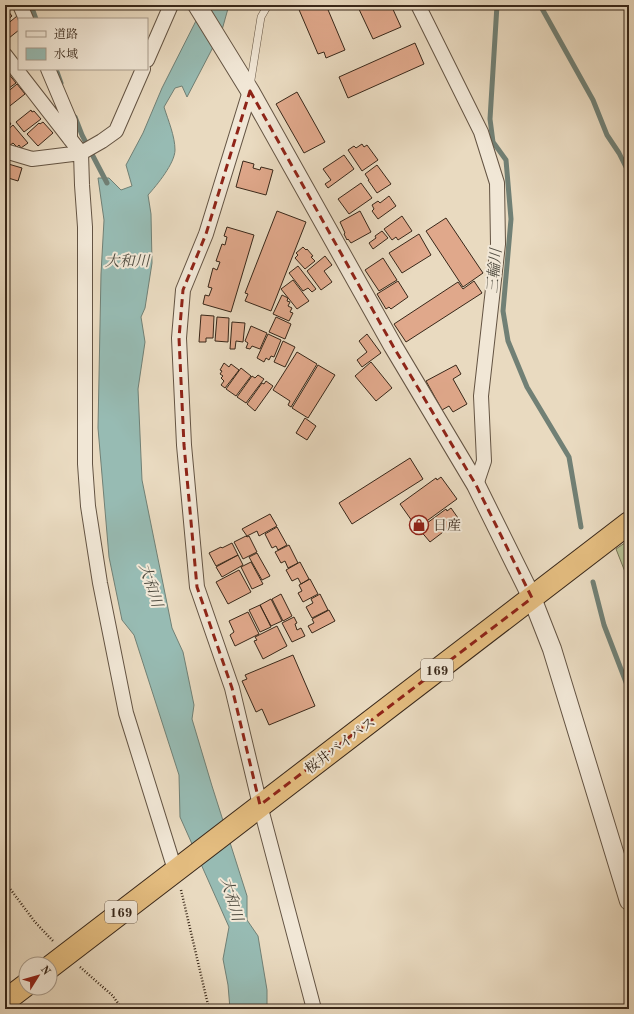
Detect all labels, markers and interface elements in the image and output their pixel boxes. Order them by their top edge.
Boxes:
legend [18,18,148,70]
text: 道路 [54,27,78,41]
text: 水域 [54,47,78,61]
water label: 三輪川 [484,246,505,294]
water label: 大和川 [104,253,151,270]
shop icon: 日産 [408,514,430,536]
place label: 日産 [433,518,461,533]
water label: 大和川 [135,561,166,611]
road number: 169 [421,659,453,681]
street label: 桜井バイパス [302,714,378,777]
water label: 大和川 [217,875,246,925]
road number: 169 [105,901,137,923]
north arrow [18,956,58,996]
text: N [38,964,52,978]

